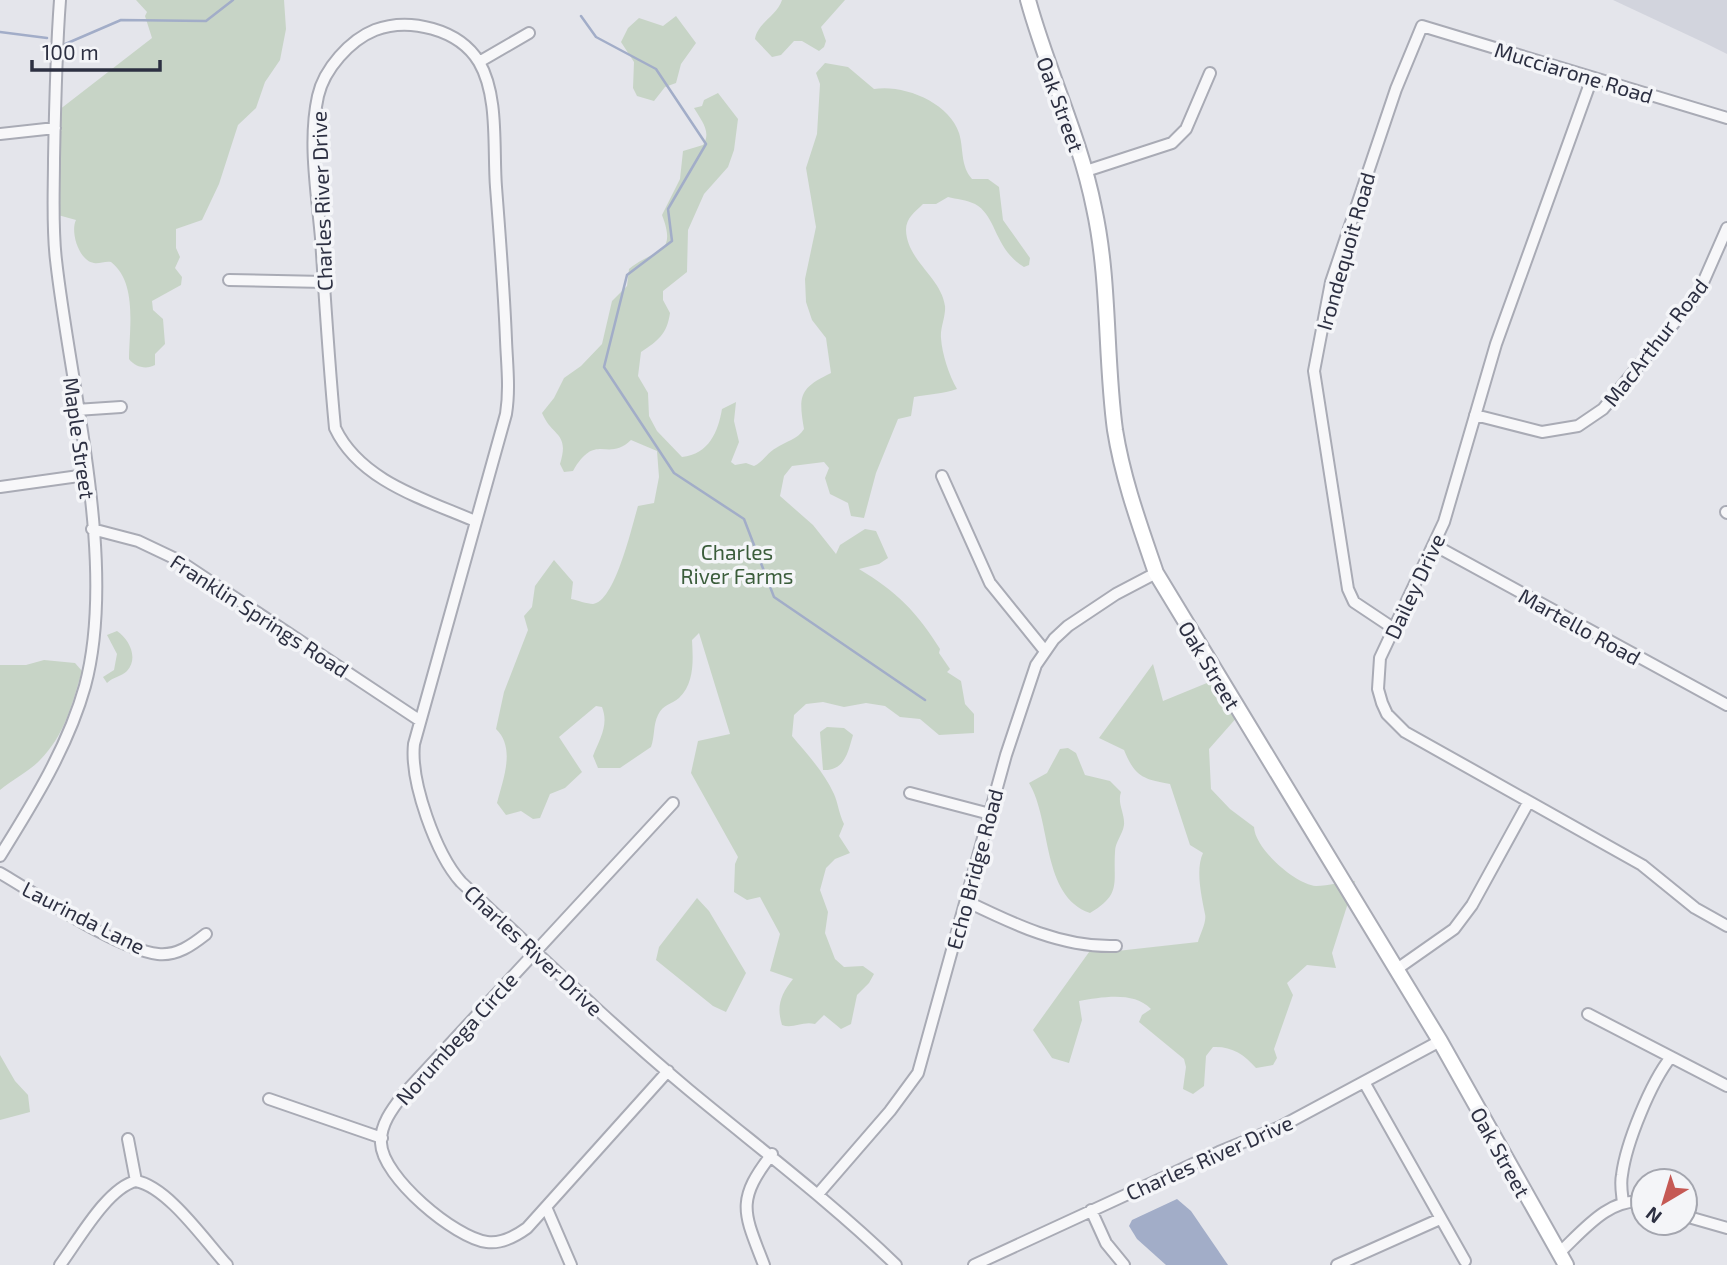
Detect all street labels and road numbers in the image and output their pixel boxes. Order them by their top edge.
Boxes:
street label: Mucciarone Road [1492,36,1656,108]
street label: Oak Street [1032,53,1090,155]
street label: Charles River Drive [305,111,337,291]
street label: Irondequoit Road [1310,169,1380,333]
street label: MacArthur Road [1597,273,1713,411]
street label: Maple Street [59,376,101,500]
street label: Dailey Drive [1379,529,1449,643]
street label: Franklin Springs Road [166,548,354,682]
street label: Martello Road [1515,582,1645,670]
street label: Oak Street [1174,616,1246,714]
street label: Echo Bridge Road [941,786,1007,952]
street label: Laurinda Lane [19,875,149,959]
street label: Charles River Drive [460,879,608,1021]
street label: Norumbega Circle [390,967,522,1109]
street label: Oak Street [1466,1103,1536,1201]
street label: Charles River Drive [1122,1109,1296,1205]

